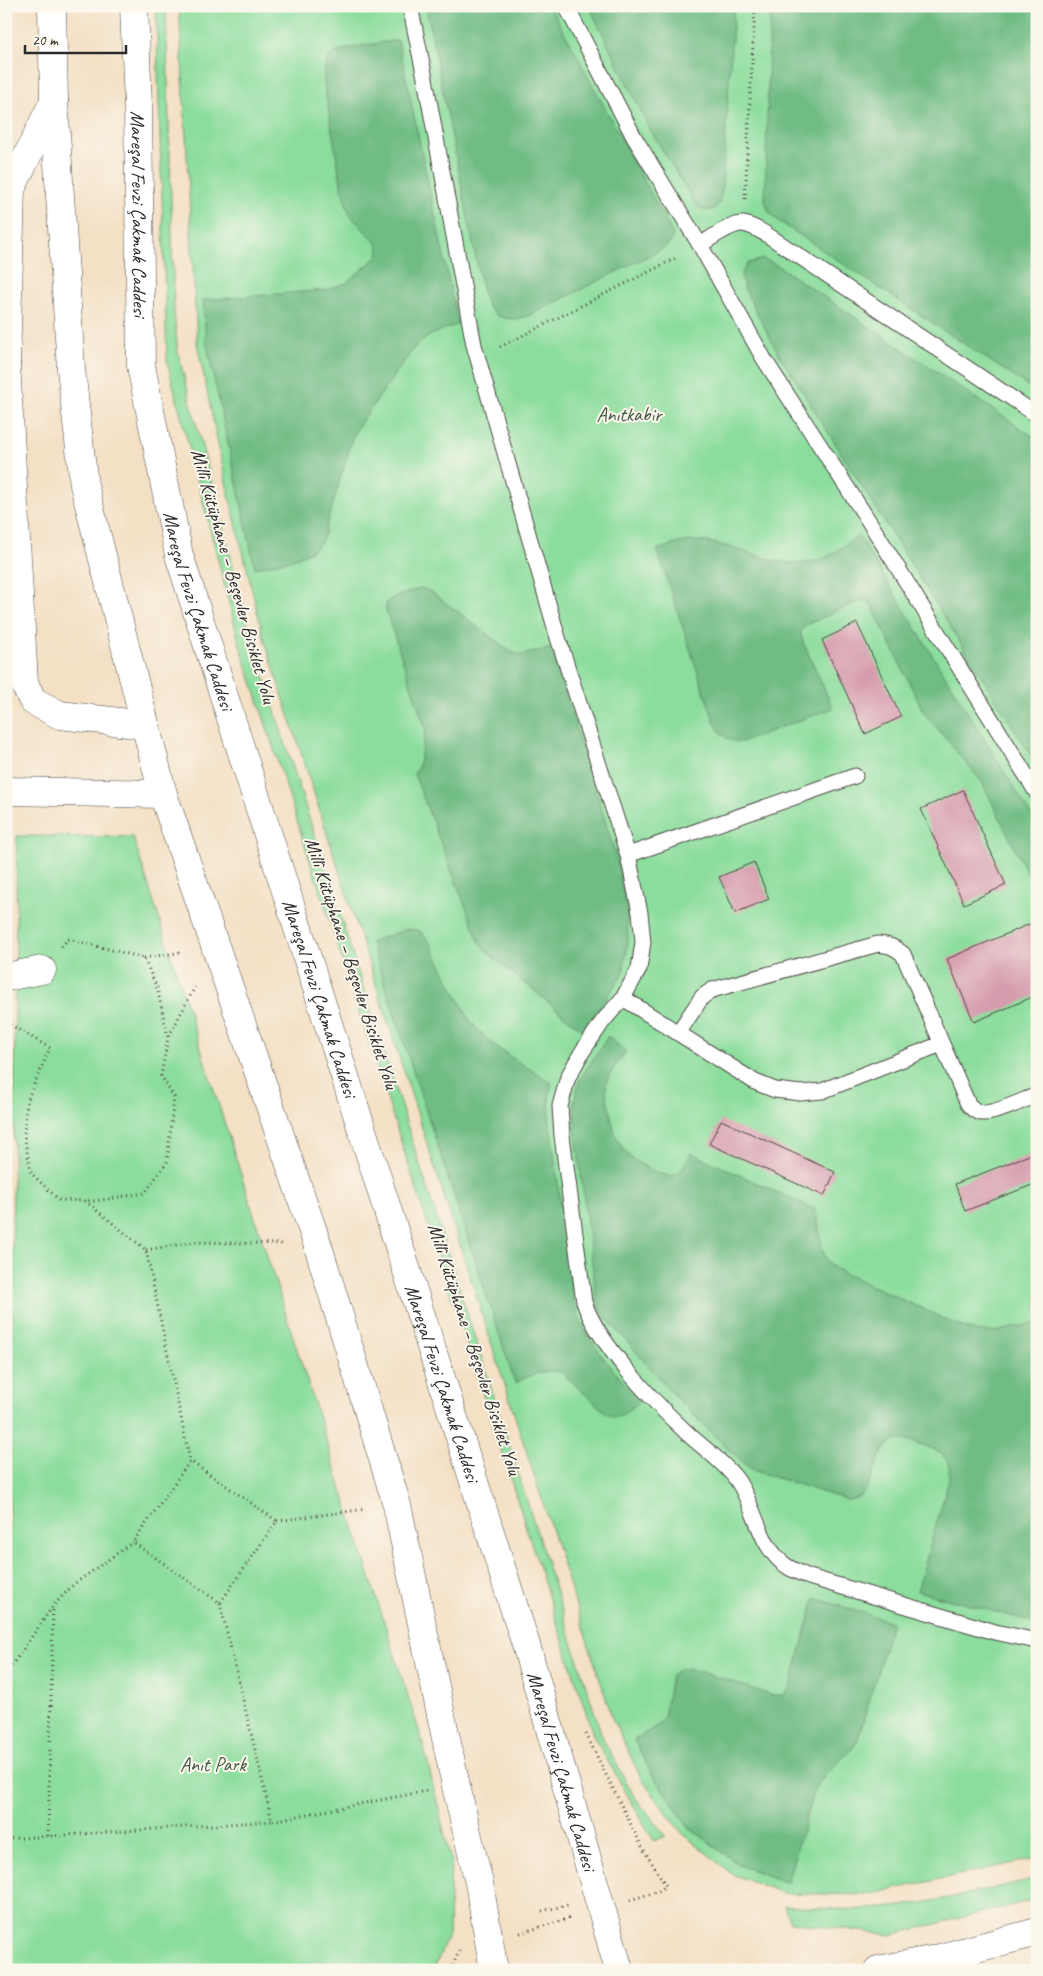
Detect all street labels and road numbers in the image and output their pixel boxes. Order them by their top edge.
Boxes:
street label: Mareşal Fevzi Çakmak Caddesi [125,111,152,319]
street label: Millî Kütüphane – Beşevler Bisiklet Yolu [185,446,282,708]
street label: Mareşal Fevzi Çakmak Caddesi [158,510,240,716]
street label: Millî Kütüphane – Beşevler Bisiklet Yolu [299,834,405,1094]
street label: Mareşal Fevzi Çakmak Caddesi [276,896,363,1102]
street label: Millî Kütüphane – Beşevler Bisiklet Yolu [422,1220,528,1480]
street label: Mareşal Fevzi Çakmak Caddesi [399,1281,486,1487]
street label: Mareşal Fevzi Çakmak Caddesi [521,1669,603,1876]

